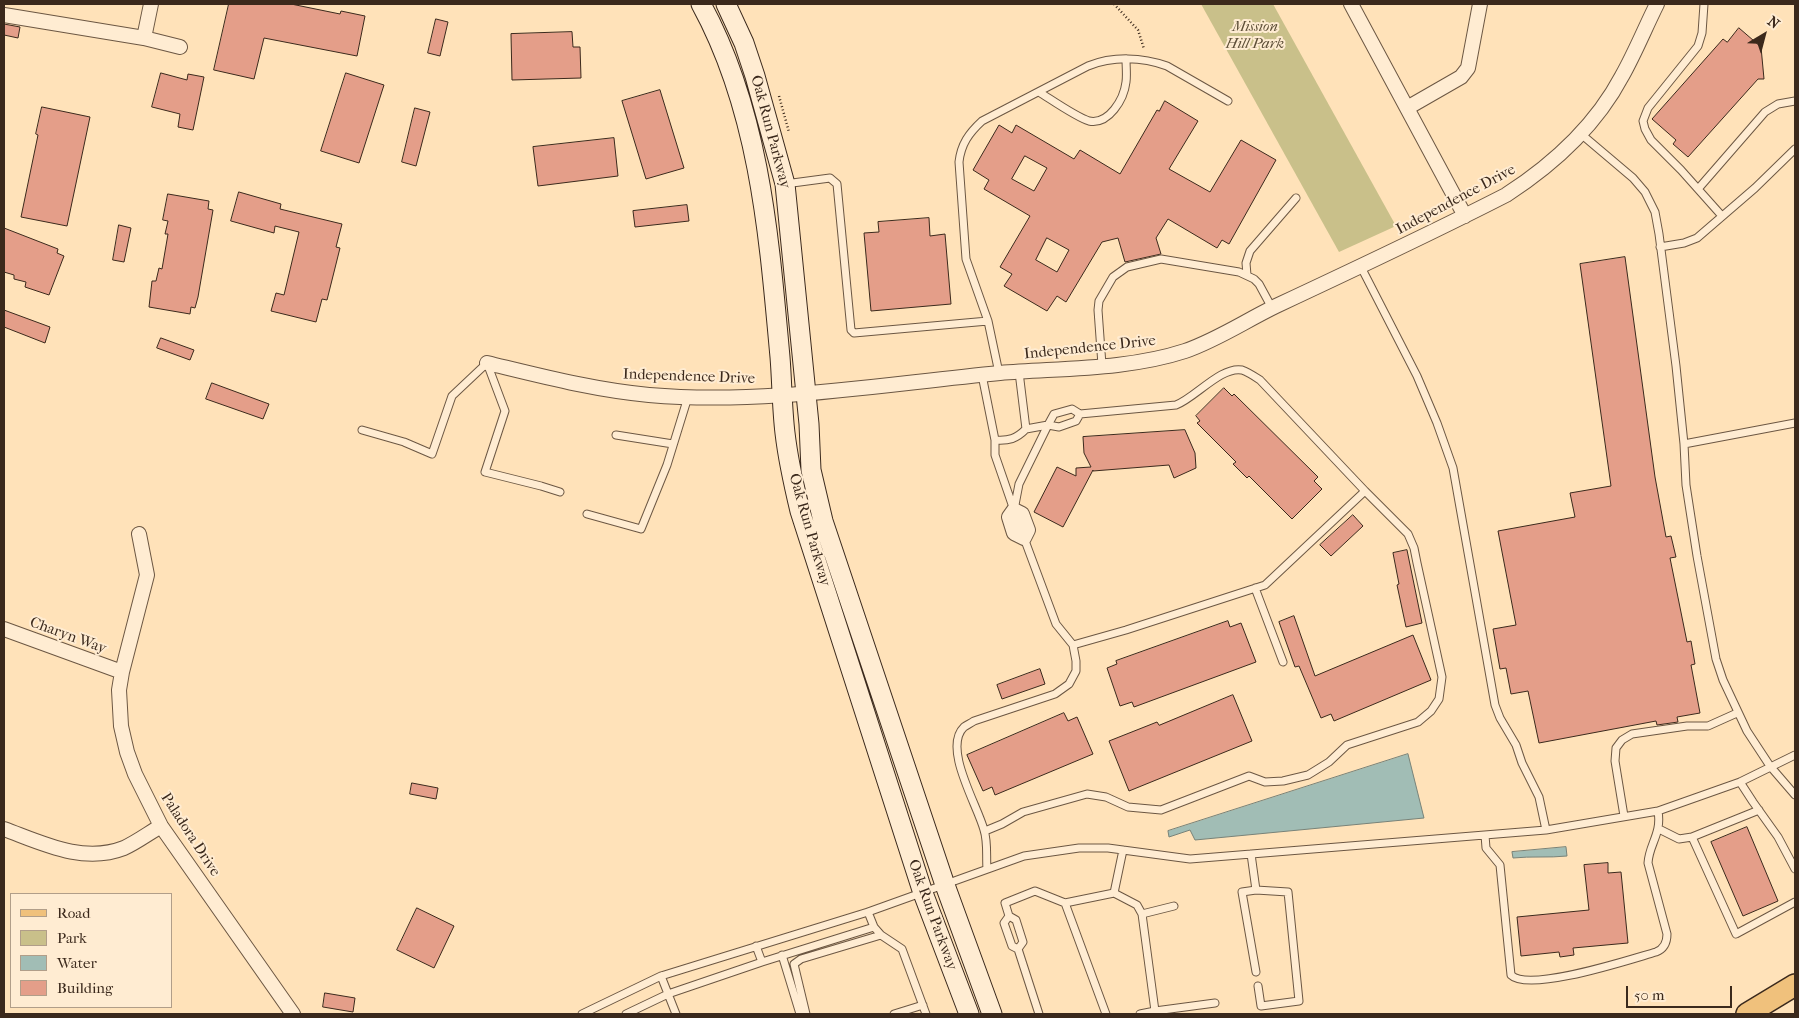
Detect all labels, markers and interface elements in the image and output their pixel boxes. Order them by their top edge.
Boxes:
north arrow [1739,10,1789,60]
text: N [1764,13,1783,33]
park label: Mission Hill Park [1226,18,1284,53]
street label: Oak Run Parkway [746,73,794,191]
street label: Independence Drive [1393,161,1519,239]
street label: Independence Drive [1023,332,1157,364]
street label: Independence Drive [623,366,755,388]
street label: Oak Run Parkway [784,472,834,588]
street label: Charyn Way [27,614,109,658]
street label: Paladora Drive [156,790,224,880]
street label: Oak Run Parkway [904,857,960,973]
legend [10,893,172,1008]
text: Road [57,904,90,922]
text: Park [57,929,87,947]
text: Water [57,954,97,972]
scale bar [1629,976,1735,1008]
text: Building [57,979,113,997]
text: 50 m [1634,986,1664,1004]

